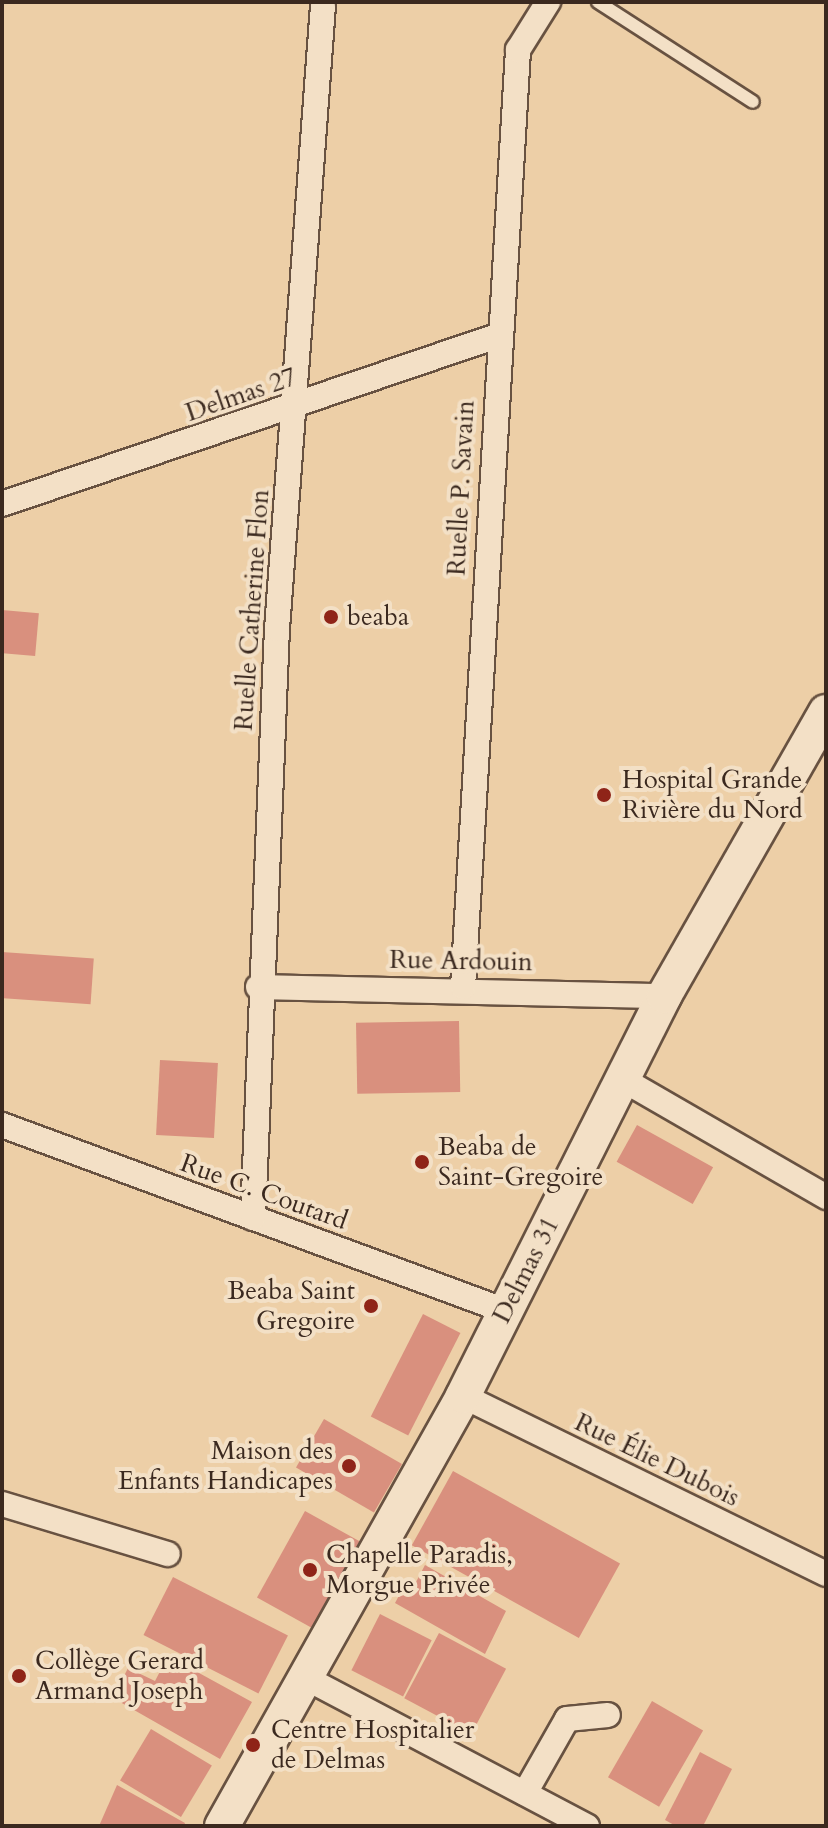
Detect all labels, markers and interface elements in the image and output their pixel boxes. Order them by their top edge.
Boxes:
street label: Delmas 27 [182,362,300,428]
street label: Ruelle P. Savain [441,399,481,577]
street label: Ruelle Catherine Flon [228,488,276,732]
place label: beaba [347,601,409,633]
marker: beaba [322,608,340,626]
place label: Hospital Grande Rivière du Nord [622,764,803,826]
marker: Hospital Grande Rivière du Nord [593,784,615,806]
street label: Rue Ardouin [389,944,533,978]
place label: Beaba de Saint-Gregoire [438,1131,603,1192]
street label: Rue C. Coutard [176,1147,352,1237]
marker: Beaba de Saint-Gregoire [413,1153,431,1171]
street label: Delmas 31 [486,1212,566,1328]
place label: Beaba Saint Gregoire [228,1275,355,1336]
marker: Beaba Saint Gregoire [362,1297,380,1315]
street label: Rue Élie Dubois [570,1407,744,1513]
place label: Maison des Enfants Handicapes [118,1435,333,1496]
marker: Maison des Enfants Handicapes [340,1457,358,1475]
place label: Chapelle Paradis, Morgue Privée [326,1539,513,1600]
marker: Chapelle Paradis, Morgue Privée [301,1561,319,1579]
place label: Collège Gerard Armand Joseph [35,1645,204,1706]
marker: Collège Gerard Armand Joseph [10,1667,28,1685]
place label: Centre Hospitalier de Delmas [271,1714,474,1776]
marker: Centre Hospitalier de Delmas [242,1734,264,1756]

